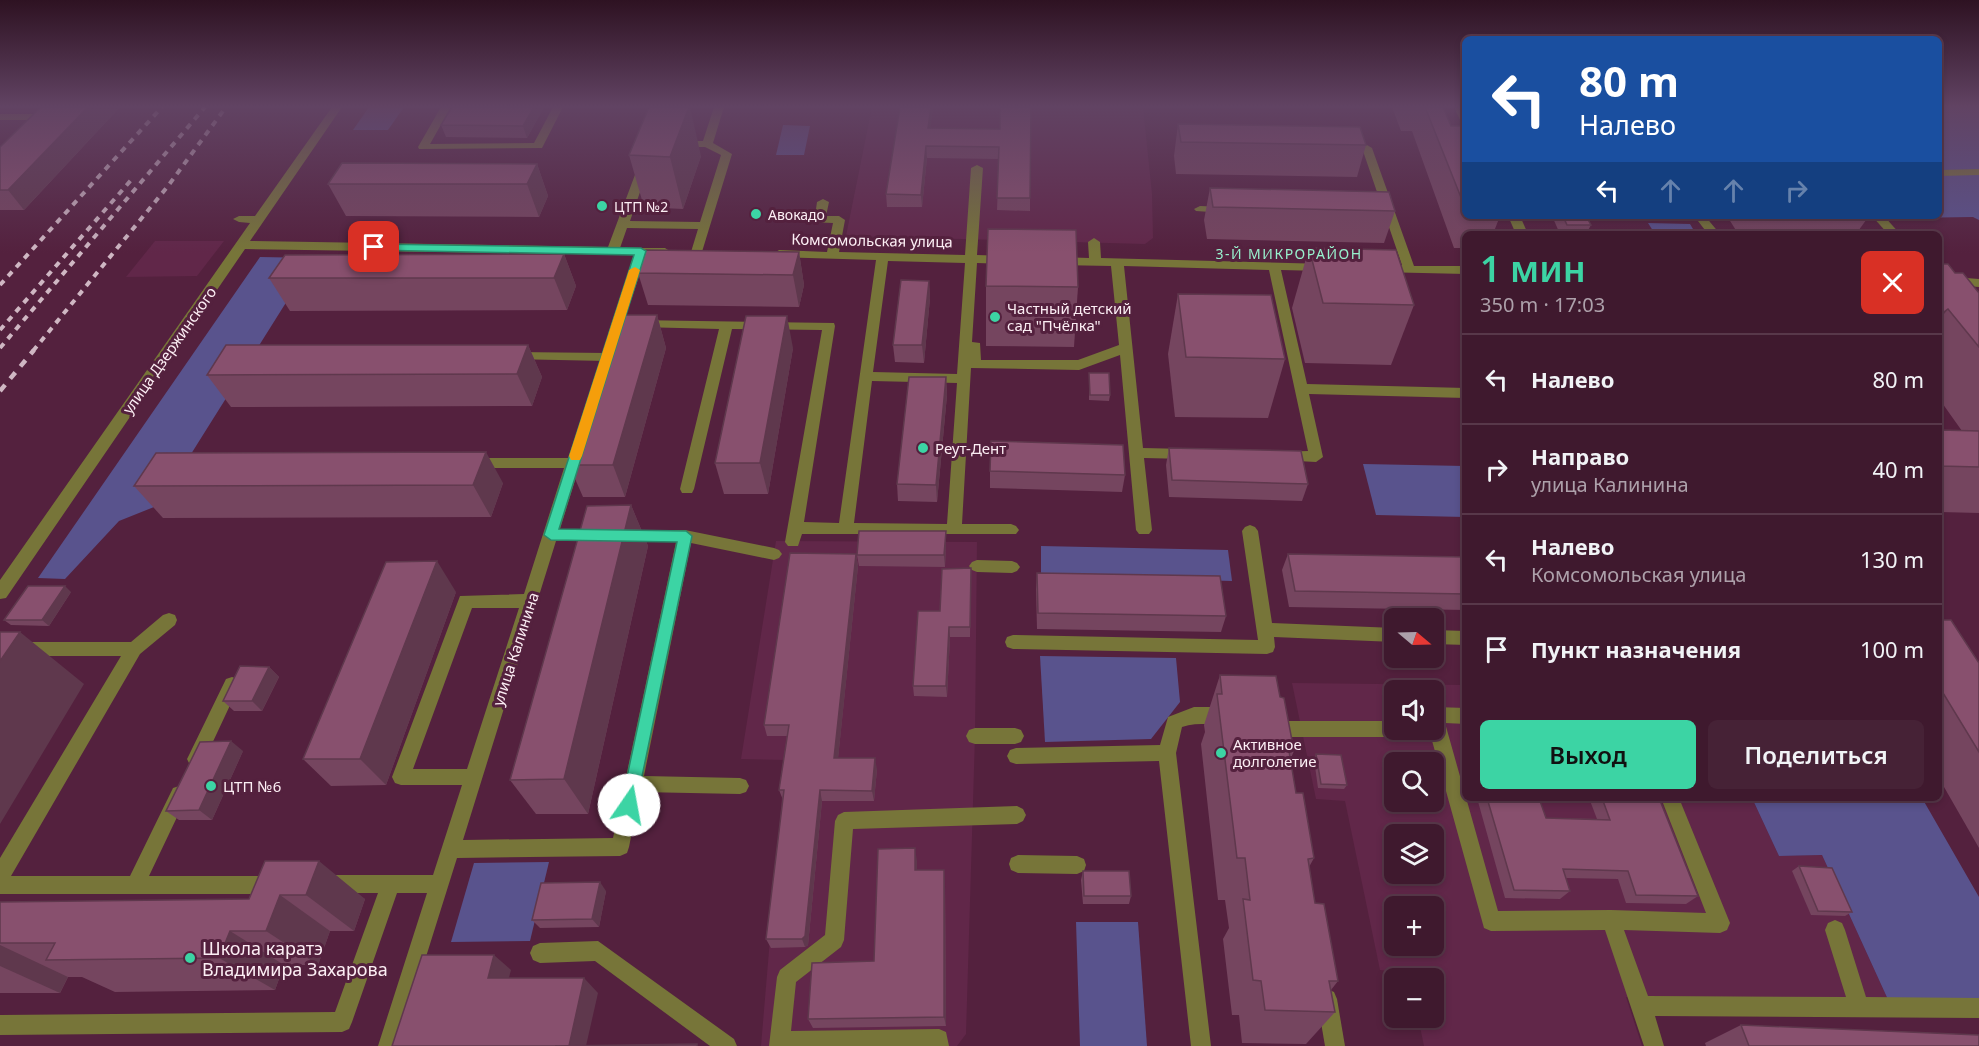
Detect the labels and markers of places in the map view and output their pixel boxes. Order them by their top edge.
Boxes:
place label: ЦТП №2 [614,197,668,216]
marker: ЦТП №2 [595,199,609,213]
place label: Авокадо [768,205,825,224]
marker: Авокадо [749,207,763,221]
pin [348,221,399,272]
place label: Частный детский сад "Пчёлка" [1007,298,1132,335]
marker: Частный детский сад "Пчёлка" [988,310,1002,324]
place label: Реут-Дент [935,438,1006,458]
marker: Реут-Дент [916,441,930,455]
place label: Активное долголетие [1233,734,1317,771]
marker: Активное долголетие [1214,746,1228,760]
place label: ЦТП №6 [223,776,281,796]
marker: ЦТП №6 [204,779,218,793]
place label: Школа каратэ Владимира Захарова [202,936,388,981]
marker: Школа каратэ Владимира Захарова [183,951,197,965]

